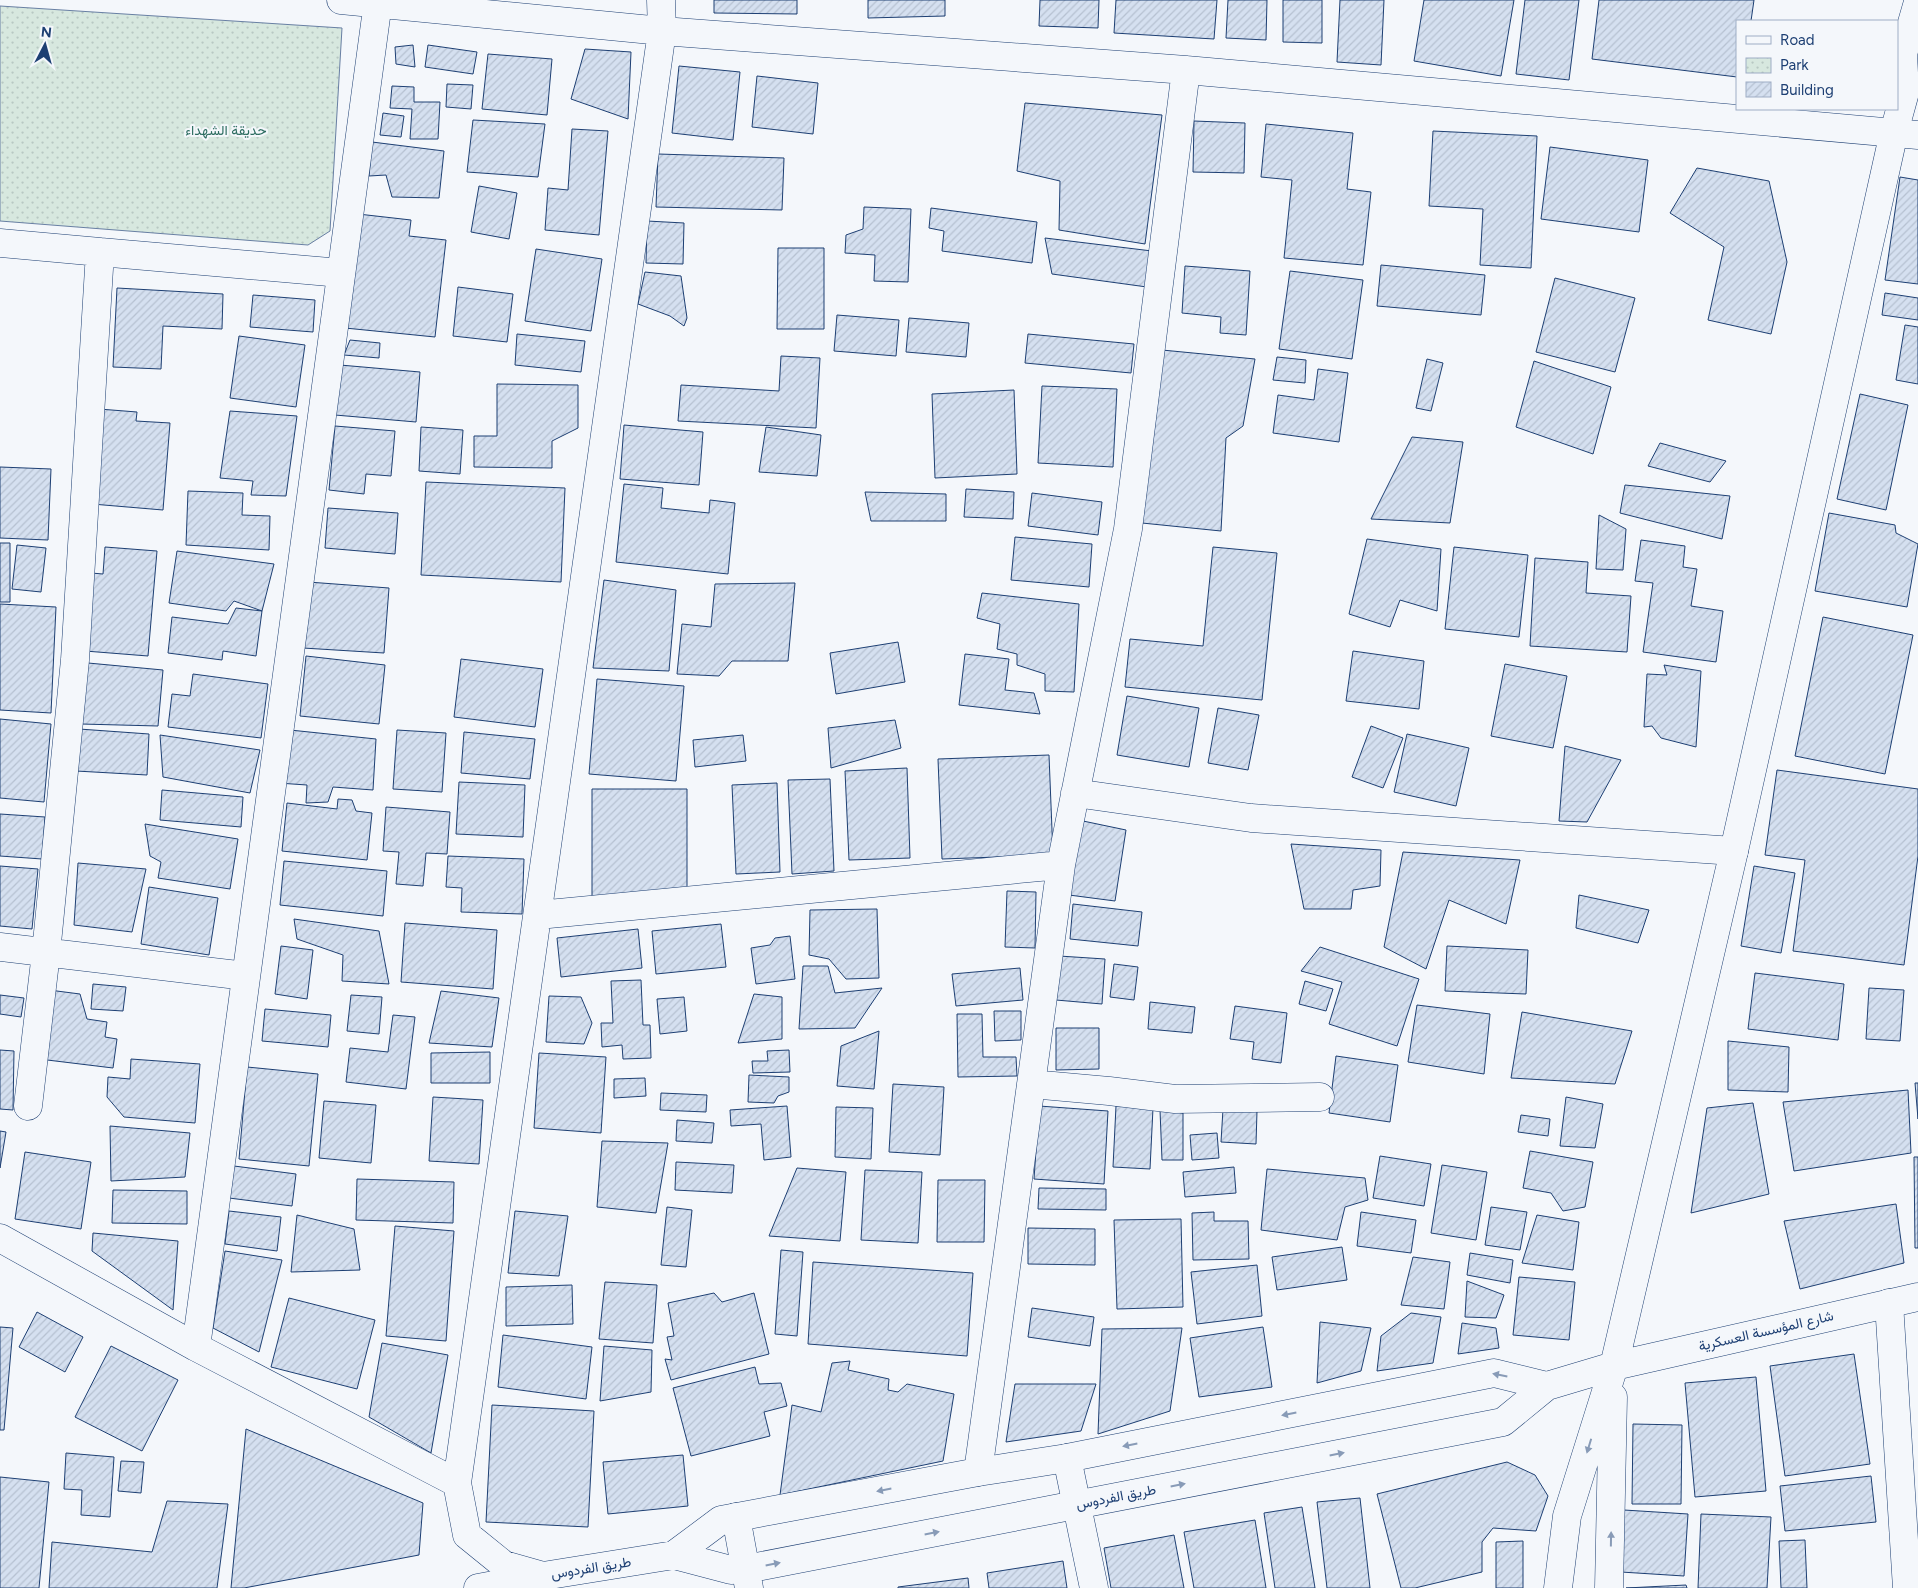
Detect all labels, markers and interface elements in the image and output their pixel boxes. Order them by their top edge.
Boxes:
north arrow [20,20,70,70]
legend [1736,20,1898,110]
text: N [40,24,53,42]
text: Road [1780,31,1815,49]
text: Park [1780,56,1809,74]
text: Building [1780,81,1834,99]
park label: حديقة الشهداء [185,122,267,139]
street label: شارع المؤسسة العسكرية [1697,1307,1836,1357]
one-way arrow [1491,1370,1507,1378]
one-way arrow [1281,1410,1297,1418]
one-way arrow [1585,1439,1592,1454]
one-way arrow [1121,1442,1137,1450]
one-way arrow [1330,1450,1346,1458]
street label: طريق الفردوس [1075,1481,1157,1513]
one-way arrow [1170,1481,1186,1489]
one-way arrow [875,1486,891,1494]
one-way arrow [925,1529,940,1537]
one-way arrow [1607,1531,1615,1547]
street label: طريق الفردوس [550,1553,632,1583]
one-way arrow [765,1559,781,1567]

